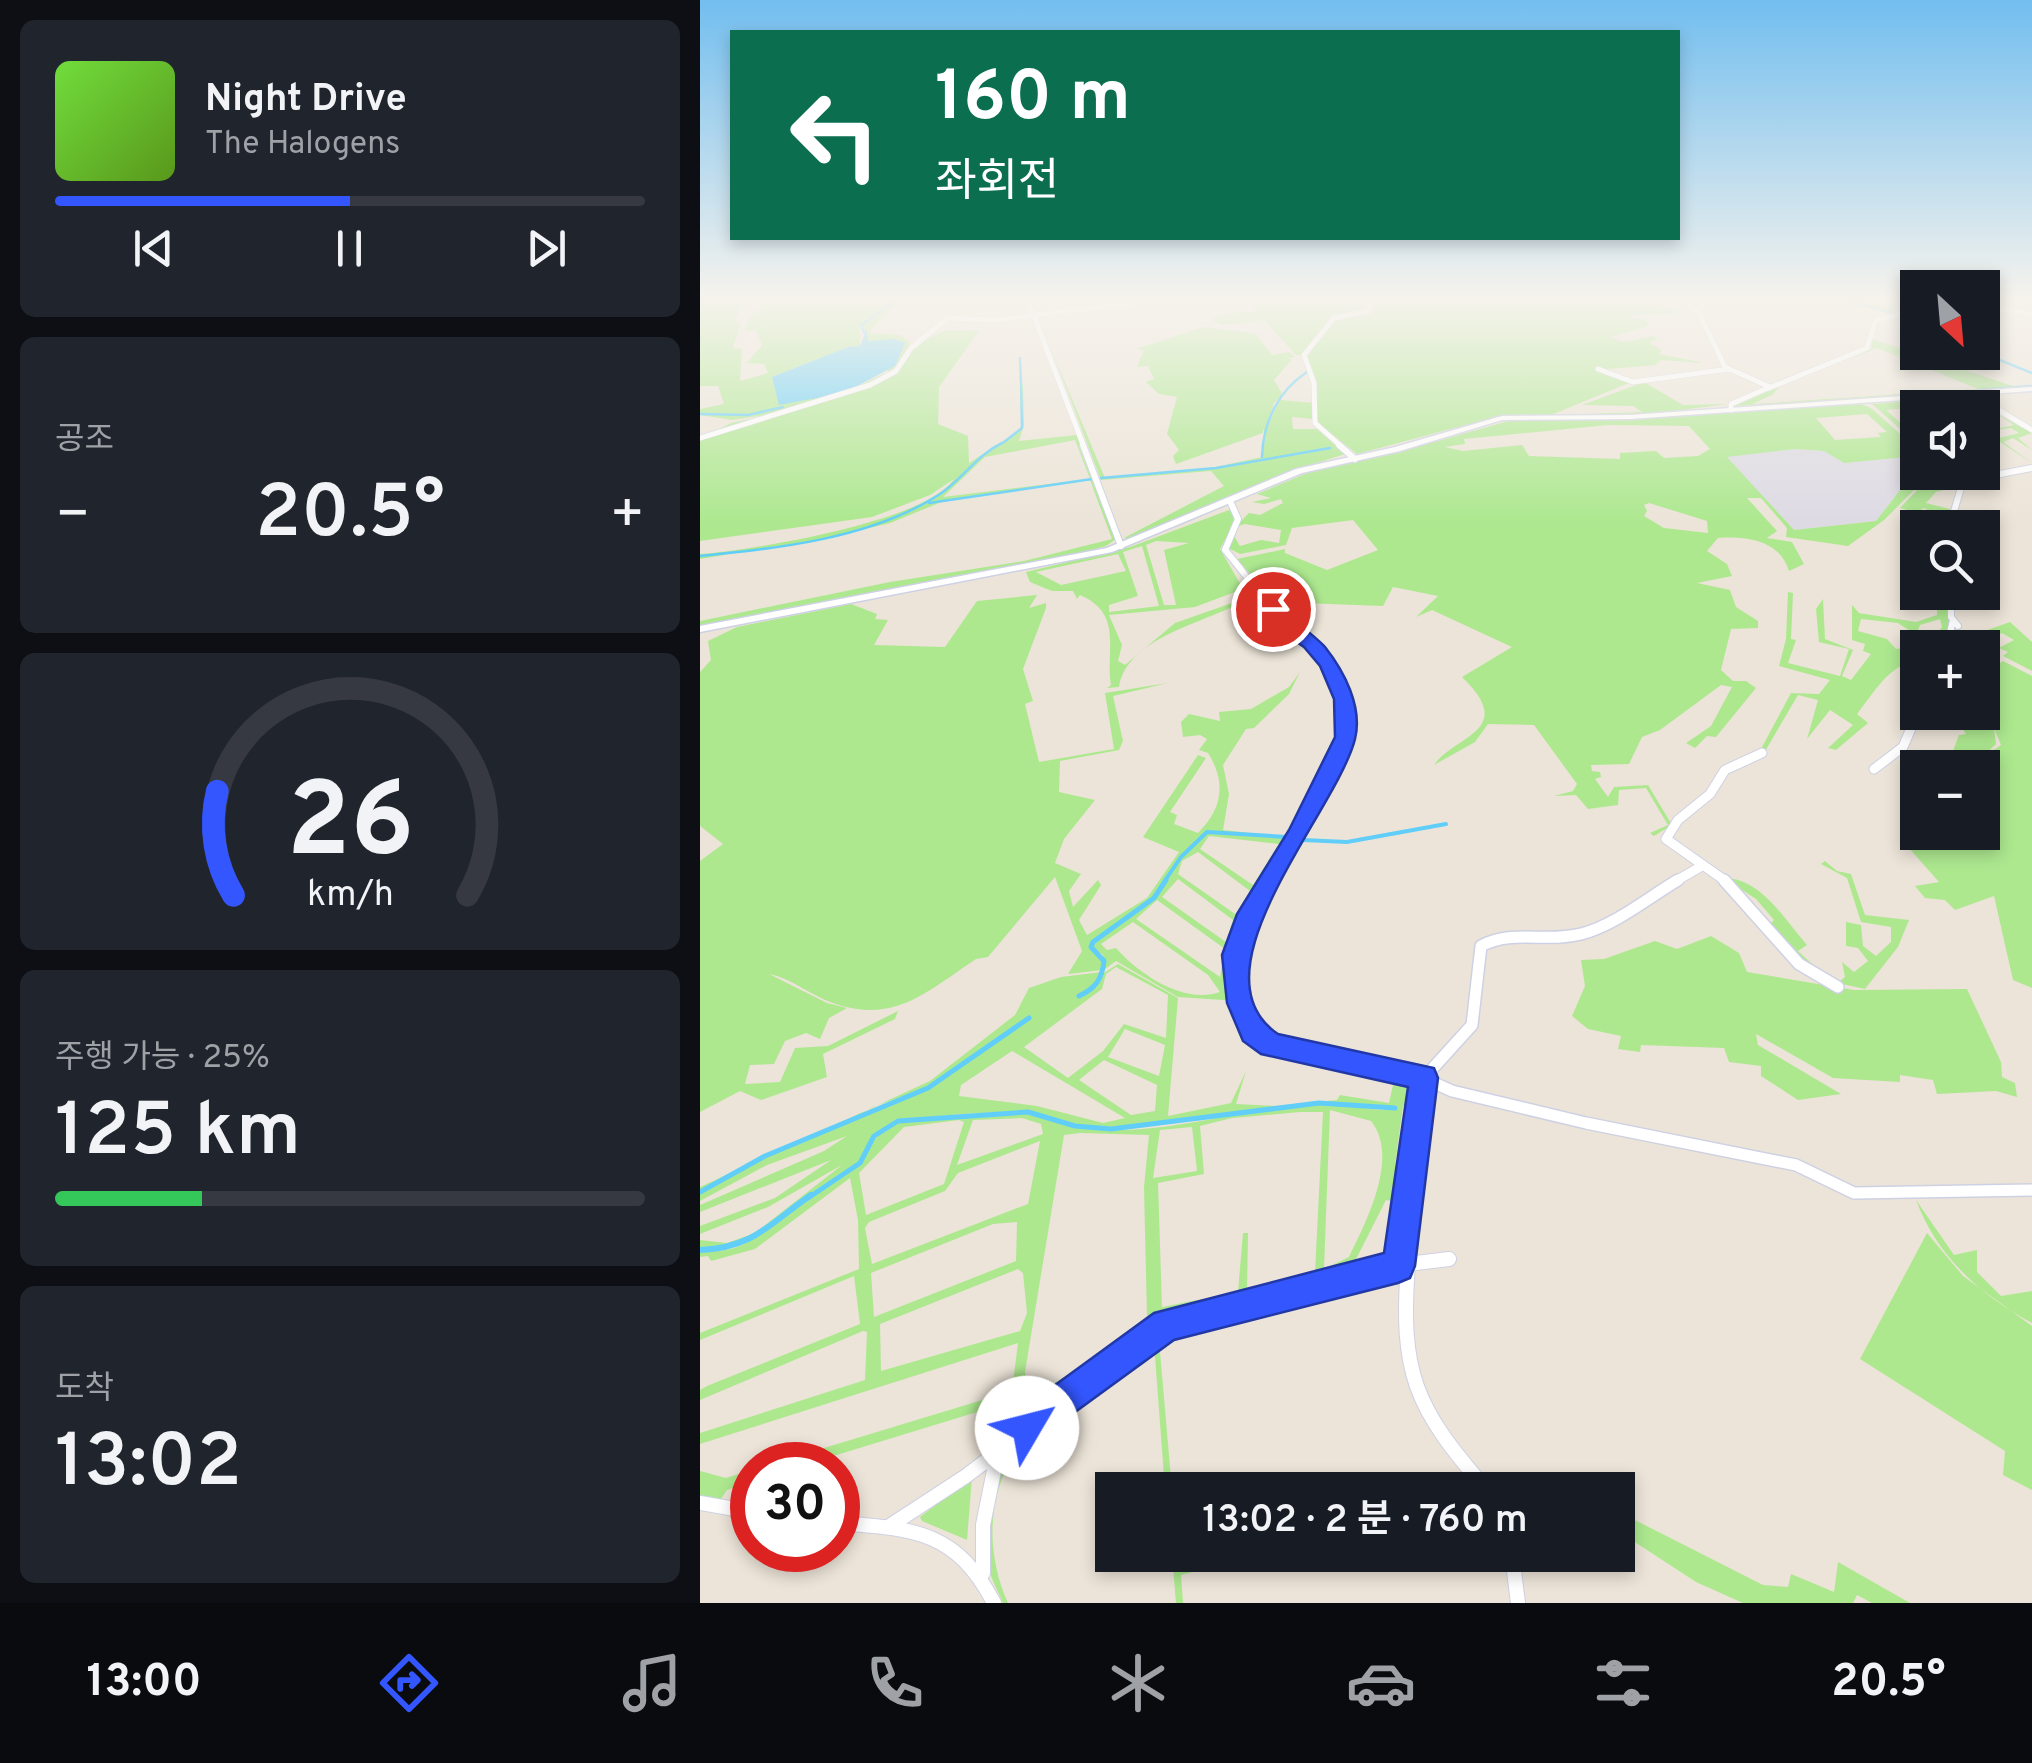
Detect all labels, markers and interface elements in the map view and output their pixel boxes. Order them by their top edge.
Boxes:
text: 160 m [935,56,1131,145]
icon: left [770,70,900,200]
text: Night Drive [205,76,407,125]
text: The Halogens [205,125,400,165]
text: 좌회전 [935,155,1059,212]
icon: previous [126,221,181,276]
icon: pause [322,221,377,276]
icon: next [519,221,574,276]
north arrow [1900,270,2000,370]
map controls [1900,270,2000,850]
button: sound [1900,390,2000,490]
text: 공조 [55,421,114,461]
text: 20.5° [255,469,445,564]
text: − [55,482,90,552]
text: + [610,482,645,552]
button: search [1900,510,2000,610]
pin [1231,567,1316,652]
icon: arrive [1246,582,1301,637]
button: + [1900,630,2000,730]
button: − [1900,750,2000,850]
text: 26 [286,761,414,893]
text: km/h [307,873,393,919]
text: 주행 가능 · 25% [55,1039,270,1079]
text: 125 km [55,1087,301,1182]
text: 도착 [55,1370,114,1410]
position arrow [975,1376,1079,1480]
text: 13:02 [55,1418,242,1513]
speed limit sign: 30 [730,1442,860,1572]
text: 13:02 · 2 분 · 760 m [1202,1497,1528,1546]
icon: directions [374,1648,444,1718]
icon: music [617,1648,687,1718]
icon: phone [860,1648,930,1718]
icon: climate [1103,1648,1173,1718]
icon: car [1346,1648,1416,1718]
icon: filters [1588,1648,1658,1718]
text: 13:00 [86,1655,202,1712]
text: 20.5° [1831,1655,1946,1712]

